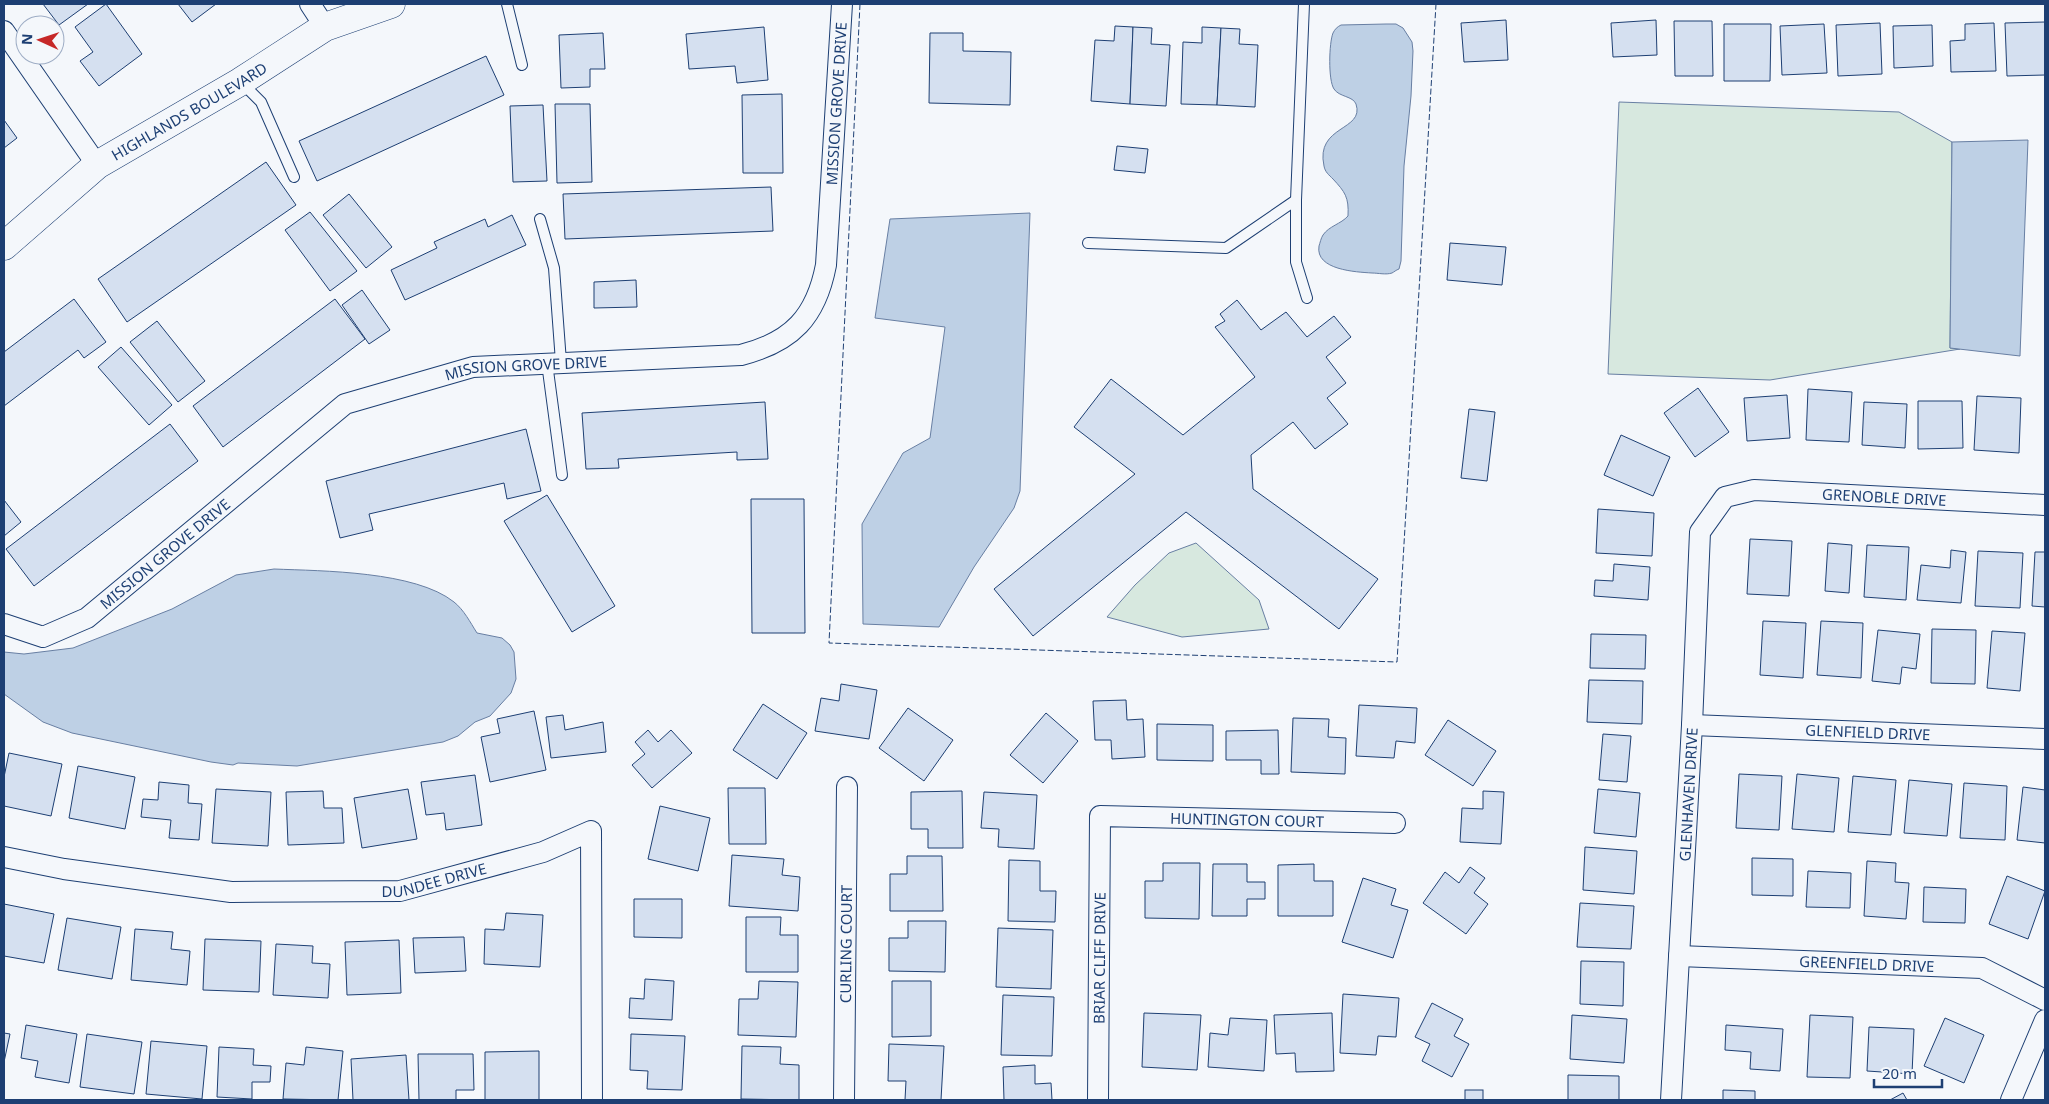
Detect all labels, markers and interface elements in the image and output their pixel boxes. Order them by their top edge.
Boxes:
north arrow [15,15,65,65]
street label: MISSION GROVE DRIVE [821,22,851,186]
text: N [17,33,36,45]
street label: HIGHLANDS BOULEVARD [108,57,271,165]
street label: MISSION GROVE DRIVE [442,351,607,385]
street label: GRENOBLE DRIVE [1822,484,1947,510]
street label: MISSION GROVE DRIVE [96,494,234,613]
street label: GLENFIELD DRIVE [1805,720,1931,744]
street label: GLENHAVEN DRIVE [1674,727,1702,862]
street label: HUNTINGTON COURT [1170,808,1325,831]
street label: DUNDEE DRIVE [381,858,489,901]
street label: CURLING COURT [835,884,856,1003]
street label: BRIAR CLIFF DRIVE [1089,892,1109,1024]
street label: GREENFIELD DRIVE [1799,951,1935,976]
scale bar [1874,1056,1942,1088]
text: 20 m [1882,1063,1917,1083]

